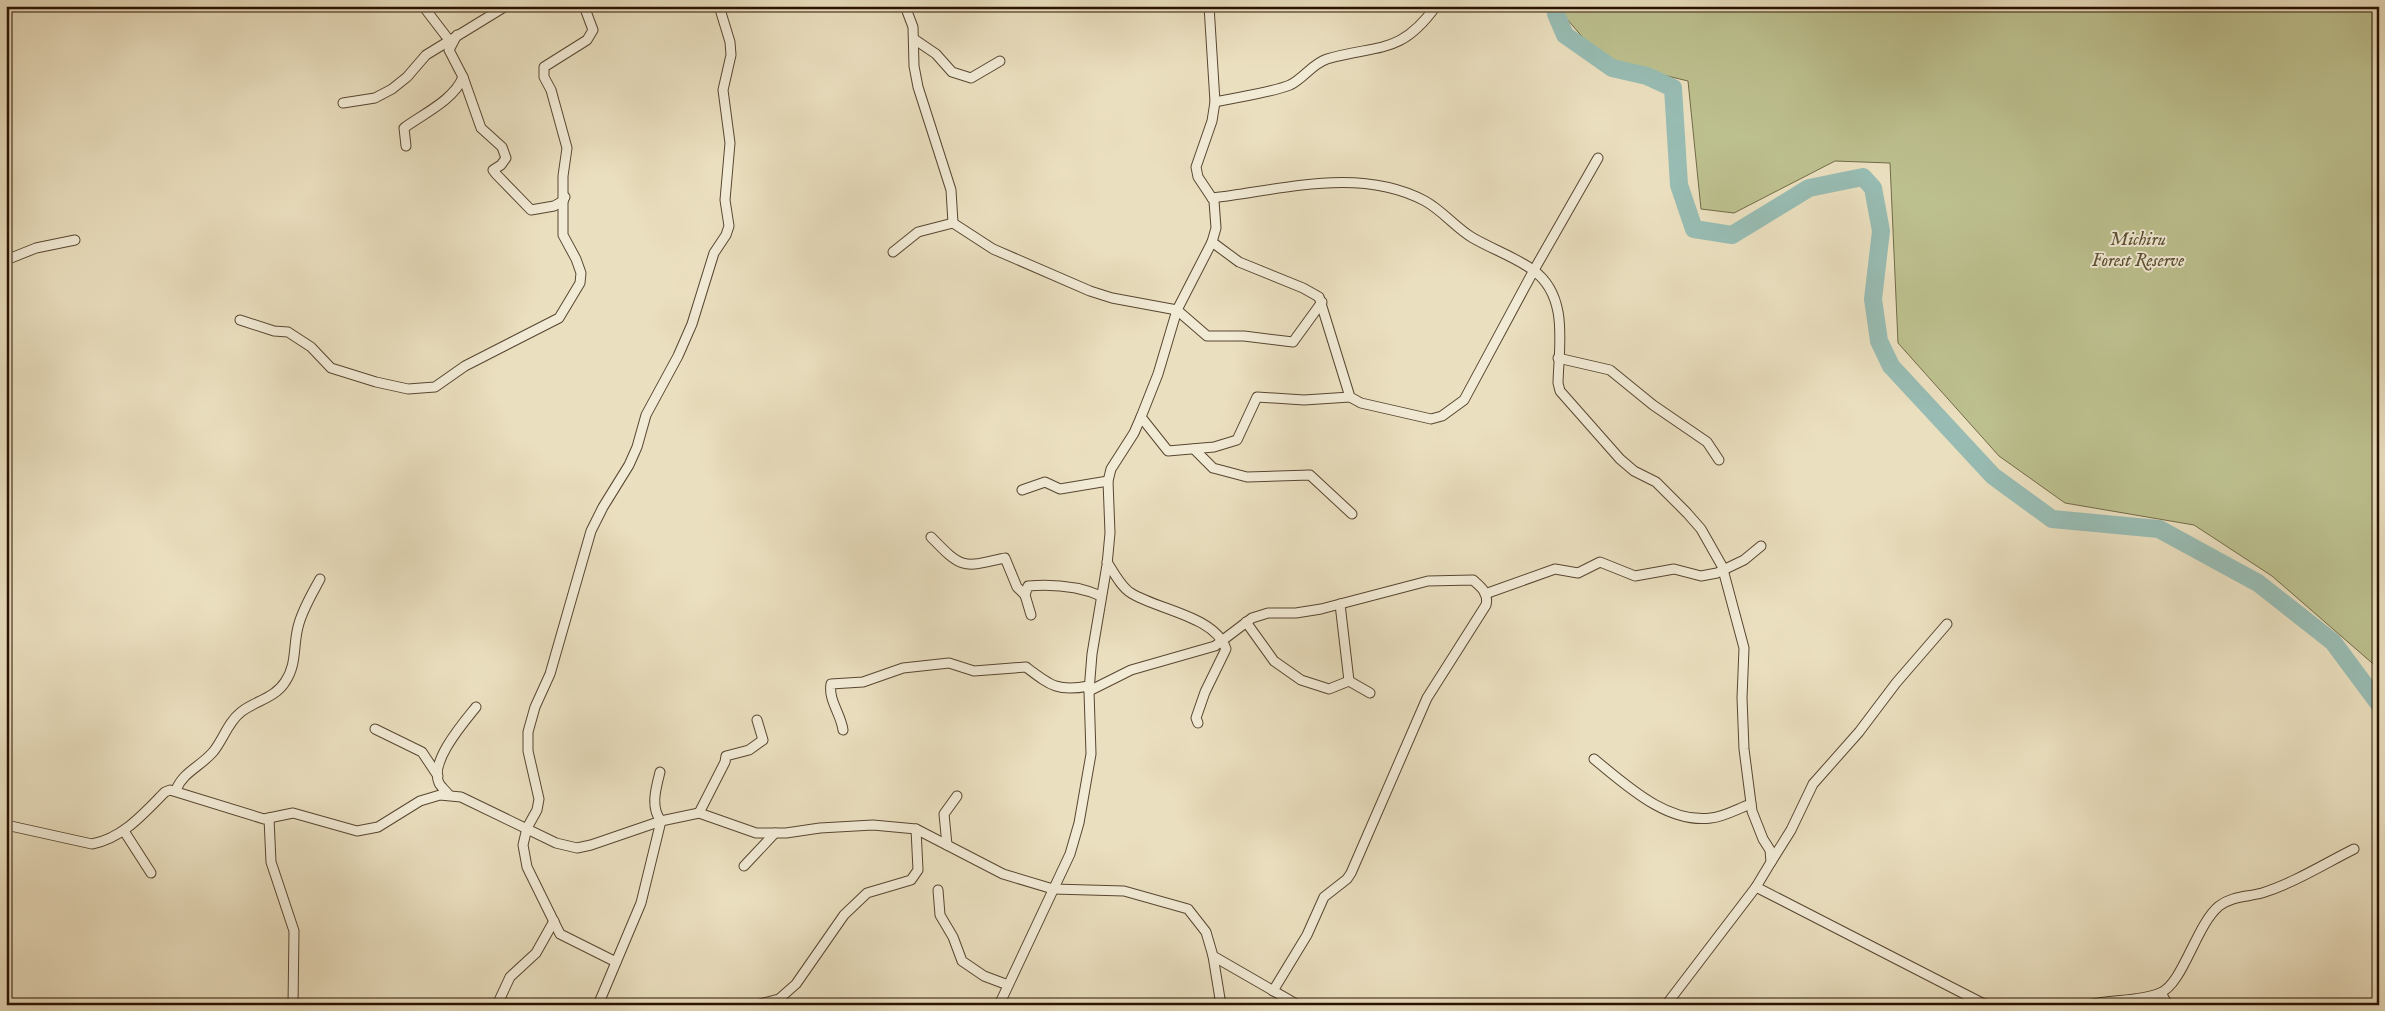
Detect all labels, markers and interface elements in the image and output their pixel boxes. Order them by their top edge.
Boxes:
park label: Michiru Forest Reserve [2092,229,2184,273]

